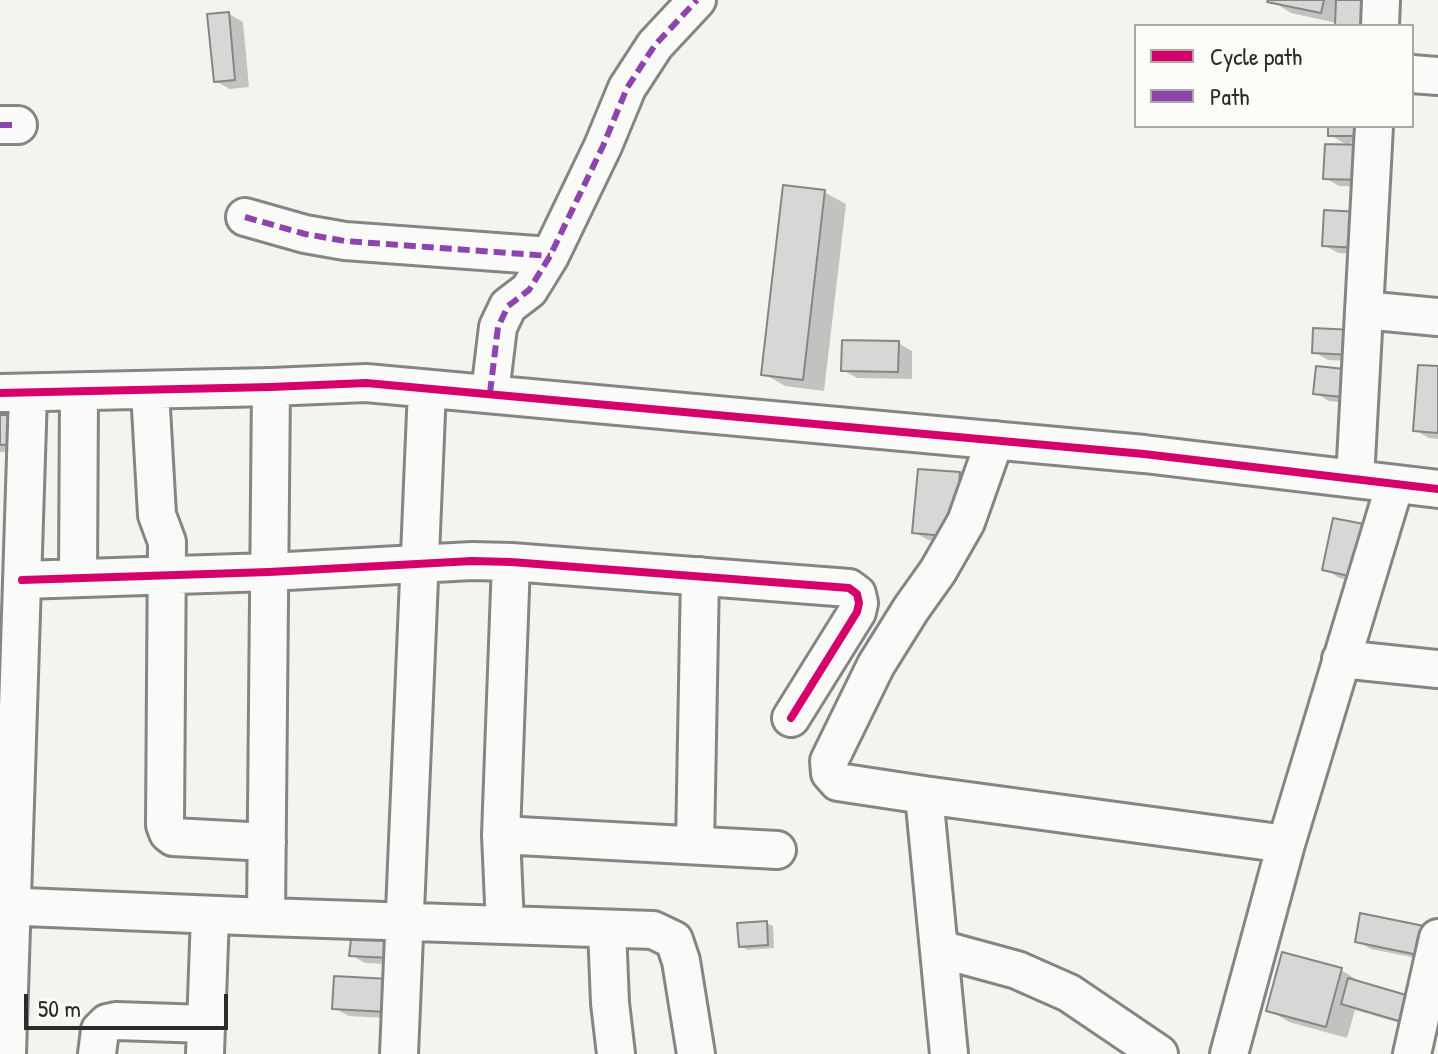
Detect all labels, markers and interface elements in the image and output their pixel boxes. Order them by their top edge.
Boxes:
legend [1134,24,1414,128]
text: Cycle path [1210,40,1302,72]
text: Path [1210,80,1249,112]
scale bar [28,978,232,1028]
text: 50 m [38,992,81,1024]

